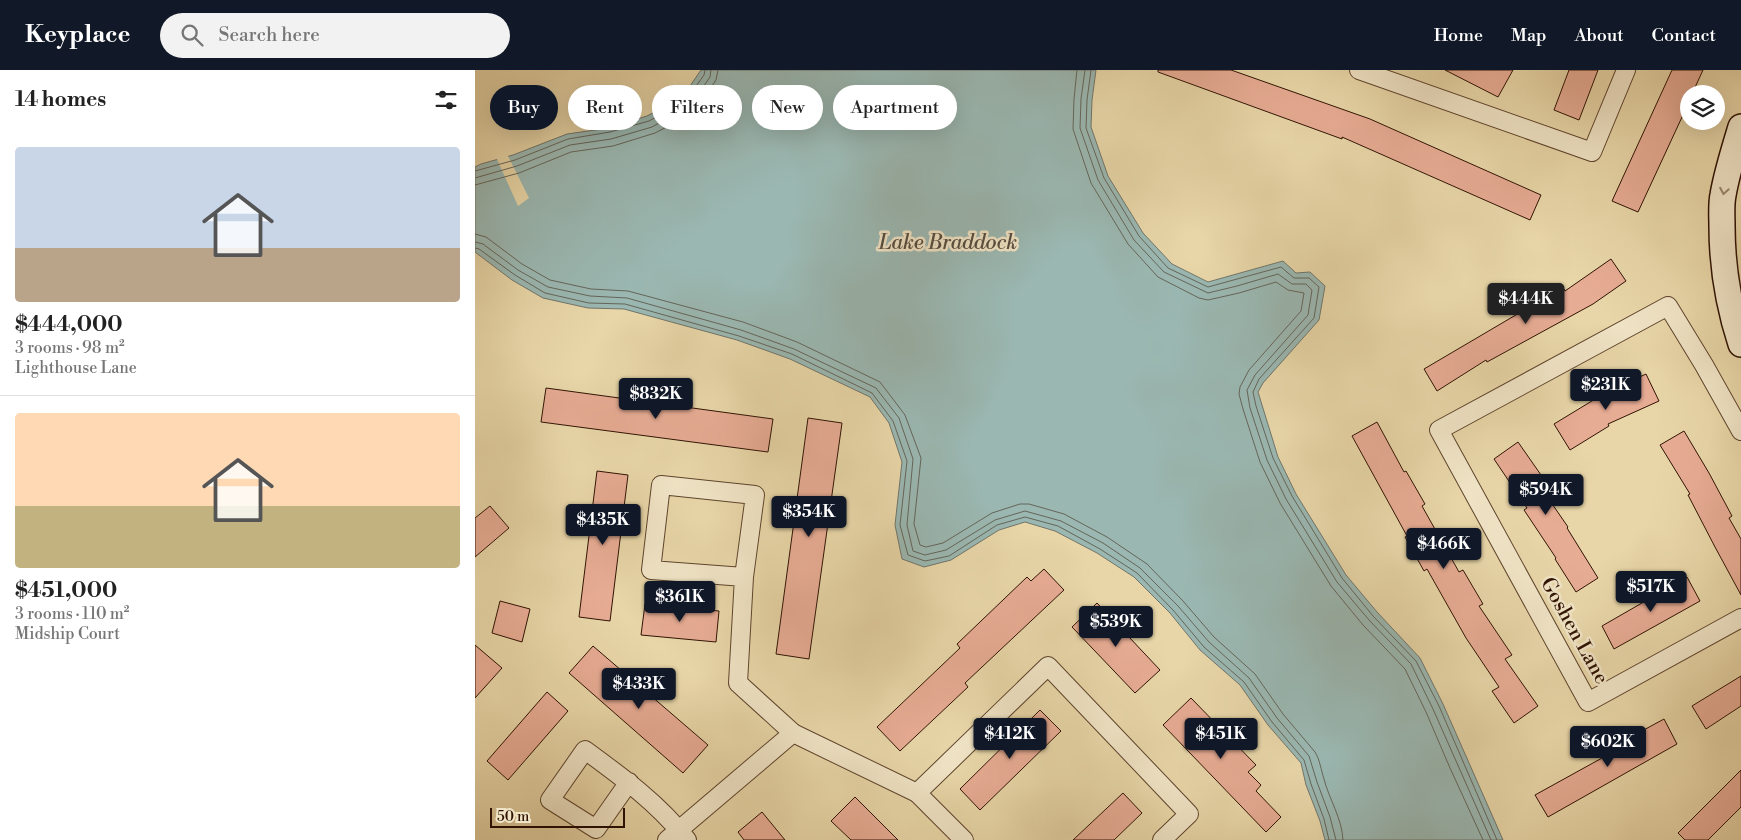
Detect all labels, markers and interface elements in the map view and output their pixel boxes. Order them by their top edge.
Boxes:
search box [160,13,510,58]
text: Keyplace [25,20,130,50]
icon: search [178,21,206,49]
text: Search here [218,23,320,47]
text: Home [1434,24,1483,47]
text: Map [1511,24,1547,47]
text: About [1575,24,1624,47]
text: Contact [1652,24,1716,47]
chip: Buy [490,85,558,130]
chip: Rent [568,85,642,130]
chip: Filters [652,85,742,130]
chip: New [752,85,823,130]
chip: Apartment [833,85,957,130]
map controls [1680,85,1725,130]
button: layers [1680,85,1725,130]
icon: filters [432,86,460,114]
text: 14 homes [15,87,106,113]
icon: home [193,180,283,270]
one-way arrow [1720,187,1730,196]
water label: Lake Braddock [878,230,1017,256]
pin: $444K [1491,282,1561,325]
text: $444K [1498,289,1554,309]
text: $444,000 [15,312,123,338]
text: 3 rooms · 98 m² [15,338,125,358]
text: Lighthouse Lane [15,358,137,378]
pin: $231K [1571,368,1641,411]
text: $231K [1581,375,1631,395]
pin: $832K [621,378,691,420]
text: $832K [630,384,682,404]
icon: home [193,445,283,535]
pin: $594K [1511,474,1581,516]
text: $594K [1519,480,1573,500]
pin: $354K [774,496,844,538]
text: $354K [782,502,836,522]
pin: $435K [568,504,638,546]
text: $435K [577,510,629,530]
pin: $466K [1409,528,1479,570]
text: $466K [1417,534,1471,554]
pin: $517K [1616,570,1686,613]
street label: Goshen Lane [1534,573,1614,689]
text: $517K [1627,577,1675,597]
text: $451,000 [15,578,117,604]
pin: $361K [645,580,715,623]
text: $361K [655,587,705,607]
text: 3 rooms · 110 m² [15,604,129,624]
pin: $539K [1081,606,1151,648]
text: $539K [1090,612,1142,632]
text: Midship Court [15,624,120,644]
pin: $433K [604,668,674,710]
text: $433K [613,674,665,694]
pin: $412K [975,718,1045,760]
pin: $451K [1186,718,1256,760]
text: $412K [984,724,1036,744]
text: $451K [1196,724,1246,744]
pin: $602K [1573,726,1643,768]
text: $602K [1581,732,1635,752]
scale bar [490,805,625,828]
text: 50 m [497,808,529,826]

